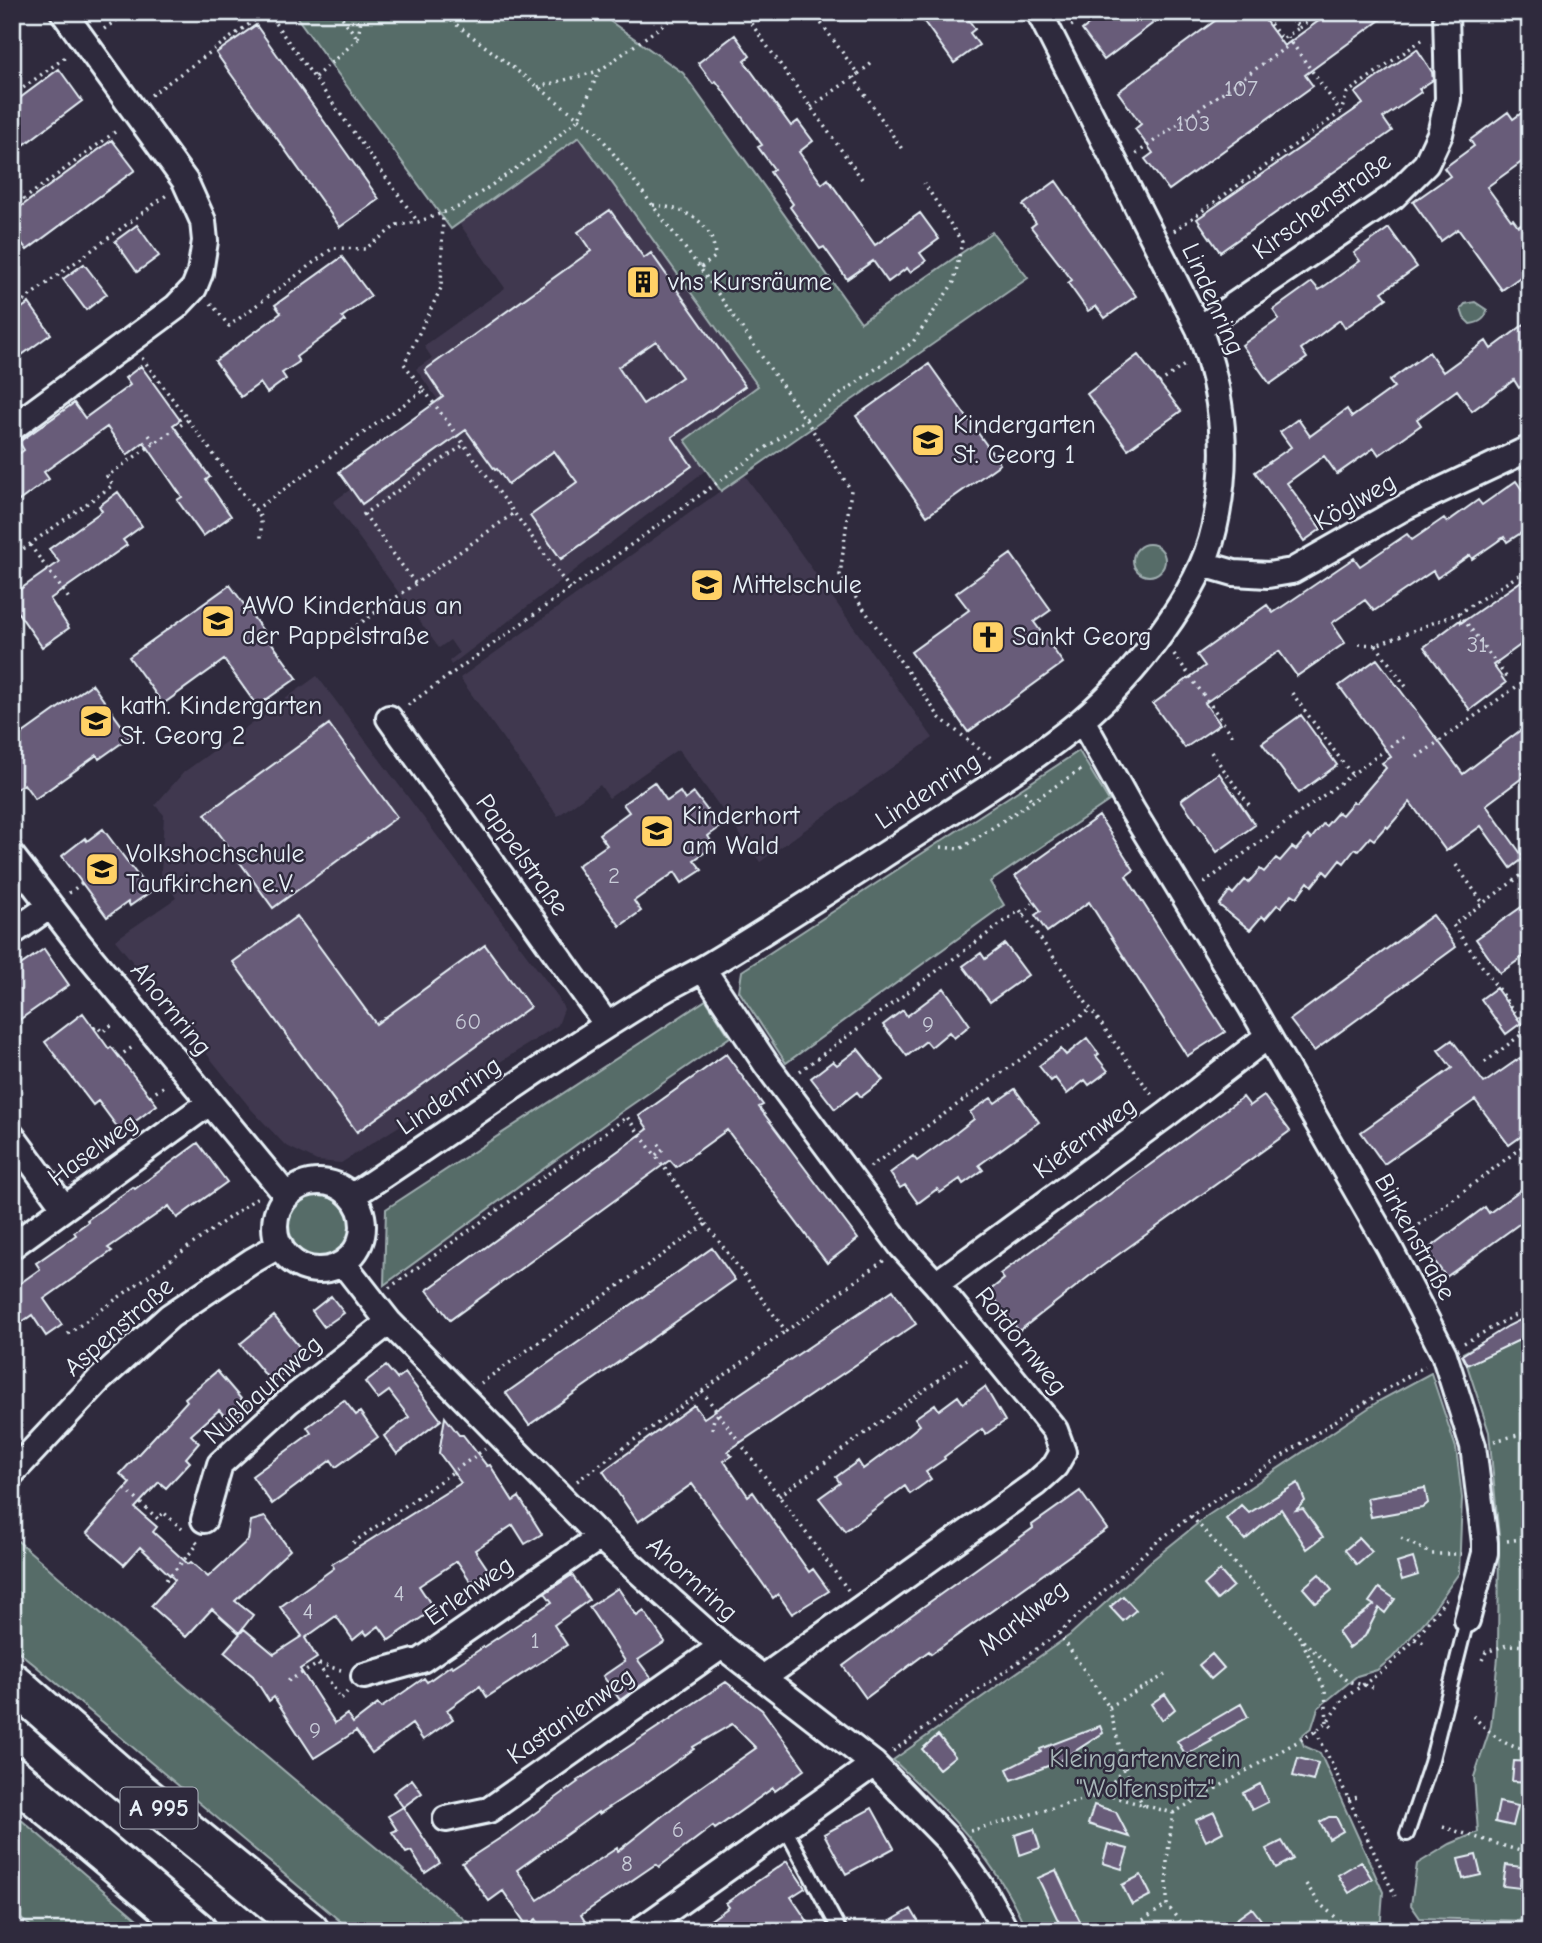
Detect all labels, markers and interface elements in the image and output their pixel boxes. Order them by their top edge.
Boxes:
house number: 107 [1224,75,1258,102]
house number: 103 [1176,110,1210,137]
street label: Kirschenstraße [1247,146,1397,266]
street label: Lindenring [1175,239,1251,359]
building icon: vhs Kursräume [624,263,662,301]
place label: vhs Kursräume [667,267,832,297]
place label: Kindergarten St. Georg 1 [953,410,1096,470]
school or university icon: Kindergarten St. Georg 1 [909,421,947,459]
street label: Köglweg [1309,467,1401,537]
school or university icon: Mittelschule [688,566,726,604]
place label: Mittelschule [732,570,862,600]
place label: AWO Kinderhaus an der Pappelstraße [242,591,463,651]
school or university icon: AWO Kinderhaus an der Pappelstraße [199,602,237,640]
church icon: Sankt Georg [969,618,1007,656]
place label: Sankt Georg [1012,622,1152,652]
house number: 31 [1467,631,1487,658]
place label: kath. Kindergarten St. Georg 2 [120,691,322,751]
school or university icon: kath. Kindergarten St. Georg 2 [77,702,115,740]
street label: Lindenring [870,746,986,836]
street label: Pappelstraße [469,788,575,922]
place label: Kinderhort am Wald [682,801,801,861]
school or university icon: Kinderhort am Wald [638,812,676,850]
place label: Volkshochschule Taufkirchen e.V. [126,839,305,899]
school or university icon: Volkshochschule Taufkirchen e.V. [83,850,121,888]
house number: 2 [608,862,620,889]
street label: Ahornring [124,956,218,1062]
house number: 60 [455,1008,481,1035]
house number: 9 [922,1011,934,1038]
street label: Lindenring [391,1050,507,1142]
street label: Kiefernweg [1028,1091,1142,1185]
street label: Haselweg [42,1107,144,1193]
street label: Birkenstraße [1368,1169,1462,1305]
street label: Aspenstraße [58,1271,180,1383]
street label: Rotdornweg [969,1281,1073,1401]
street label: Nußbaumweg [198,1329,328,1451]
street label: Ahornring [640,1530,744,1628]
street label: Erlenweg [419,1550,519,1632]
street label: Marklweg [972,1574,1074,1662]
house number: 4 [393,1580,405,1607]
house number: 4 [302,1598,314,1625]
house number: 1 [530,1627,540,1654]
street label: Kastanienweg [502,1661,640,1771]
house number: 9 [309,1717,321,1744]
park label: Kleingartenverein "Wolfenspitz" [1049,1744,1241,1804]
road number: A 995 [120,1788,198,1828]
house number: 6 [672,1816,684,1843]
house number: 8 [621,1850,633,1877]

